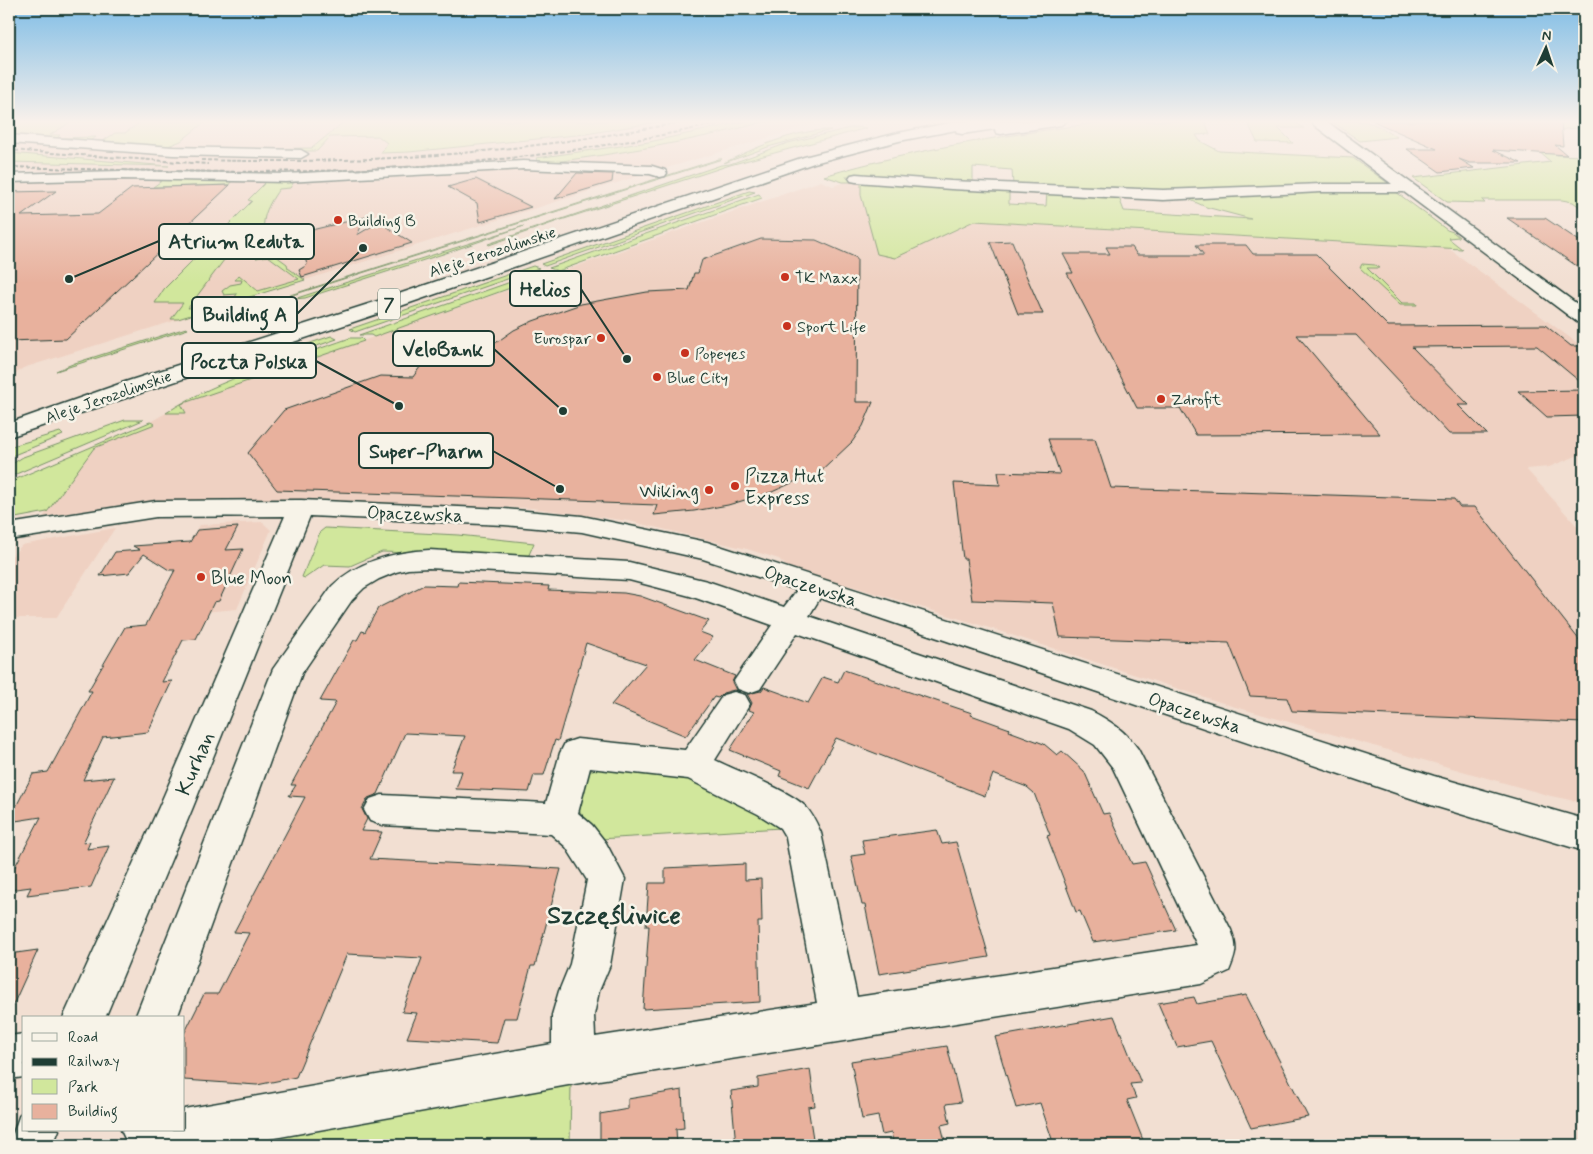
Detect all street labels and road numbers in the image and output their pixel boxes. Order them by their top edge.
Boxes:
street label: Aleje Jerozolimskie [426,222,559,283]
road number: 7 [378,288,400,320]
street label: Aleje Jerozolimskie [42,366,174,429]
street label: Opaczewska [366,500,463,529]
street label: Opaczewska [761,560,860,613]
street label: Opaczewska [1145,687,1244,740]
street label: Kurhan [170,728,222,800]

